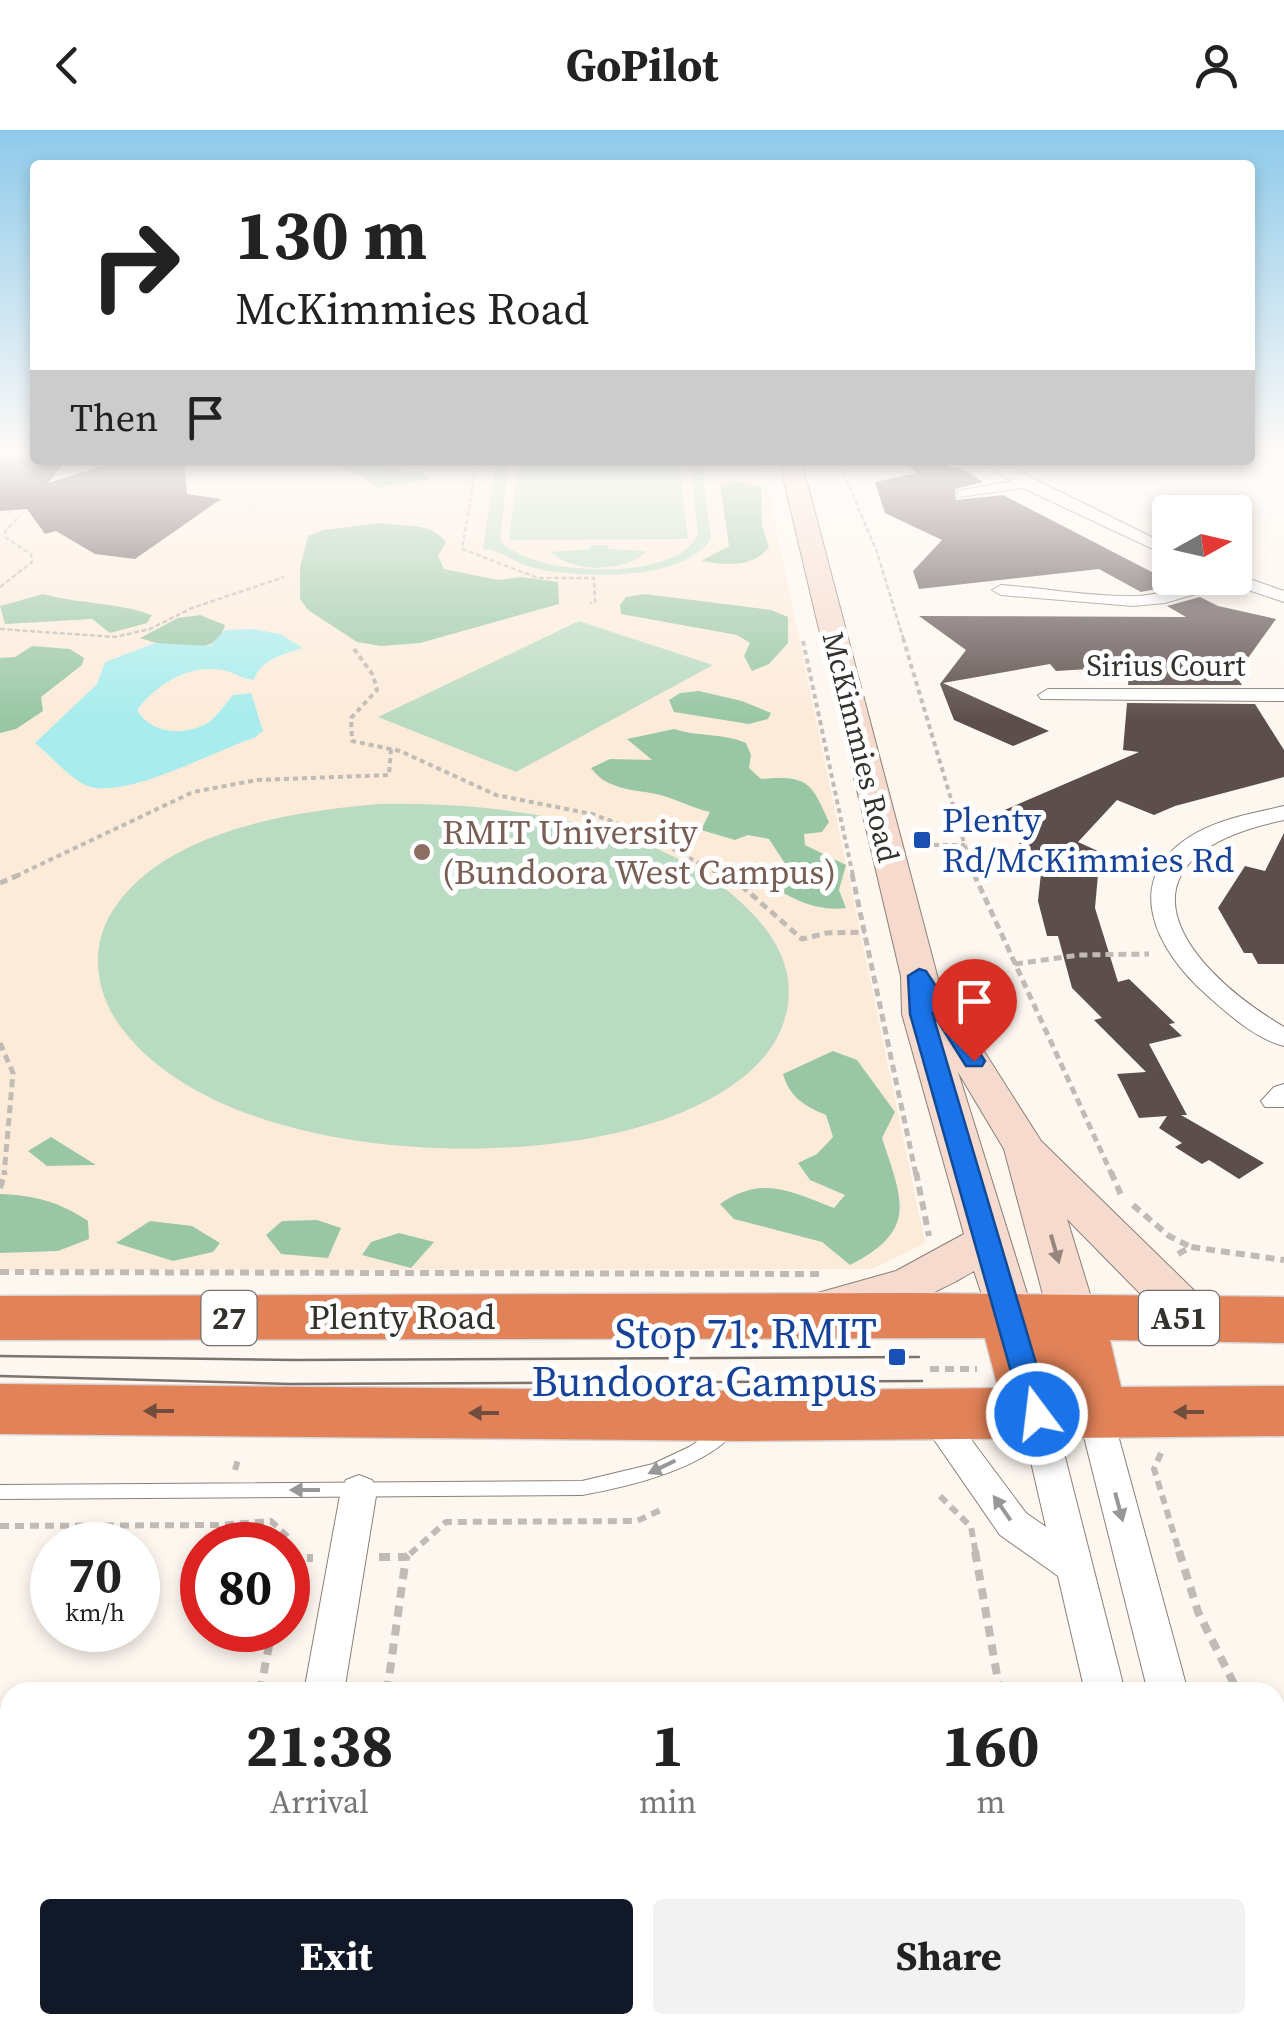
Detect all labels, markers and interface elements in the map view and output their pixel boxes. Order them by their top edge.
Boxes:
text: GoPilot [566,34,718,96]
icon: back [40,38,95,93]
icon: person [1189,38,1244,93]
text: 130 m [235,186,427,282]
icon: right [70,200,200,330]
text: McKimmies Road [235,277,589,339]
icon: arrive [178,390,233,445]
text: Then [70,392,158,444]
north arrow [1152,495,1252,595]
map controls [1152,495,1252,595]
street label: McKimmies Road [813,628,909,866]
street label: Sirius Court [1086,645,1246,686]
place label: Plenty Rd/McKimmies Rd [942,796,1234,884]
place label: RMIT University (Bundoora West Campus) [442,808,836,896]
marker: Plenty Rd/McKimmies Rd [911,829,933,851]
marker: RMIT University (Bundoora West Campus) [411,841,433,863]
pin [932,959,1017,1062]
icon: arrive [947,974,1002,1029]
one-way arrow [1047,1233,1063,1264]
road number: 27 [202,1291,256,1345]
road number: A51 [1139,1291,1219,1345]
street label: Plenty Road [309,1293,495,1341]
place label: Stop 71: RMIT Bundoora Campus [531,1304,877,1410]
marker: Stop 71: RMIT Bundoora Campus [886,1346,908,1368]
position arrow [985,1362,1089,1466]
one-way arrow [143,1403,175,1419]
one-way arrow [1173,1404,1205,1420]
one-way arrow [468,1405,500,1421]
one-way arrow [647,1459,676,1476]
one-way arrow [289,1482,321,1498]
one-way arrow [1112,1492,1128,1523]
one-way arrow [993,1495,1012,1521]
speed limit sign: 80 [180,1522,310,1652]
text: 70 [68,1540,122,1609]
text: km/h [65,1595,125,1629]
text: 21:38 [245,1704,393,1786]
text: 1 [651,1704,684,1786]
text: 160 [942,1704,1040,1786]
text: Arrival [270,1780,369,1824]
text: min [639,1780,697,1824]
text: m [976,1780,1005,1824]
button: Exit [40,1899,633,2014]
button: Share [653,1899,1245,2014]

